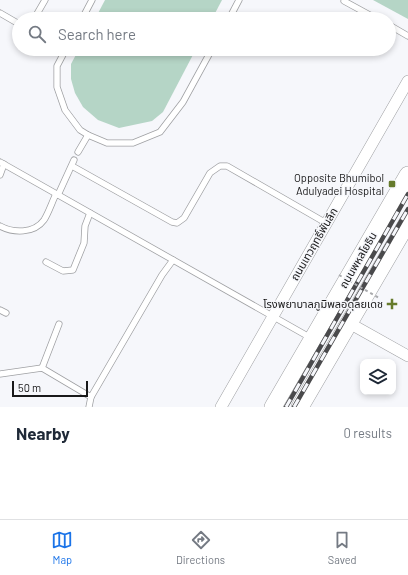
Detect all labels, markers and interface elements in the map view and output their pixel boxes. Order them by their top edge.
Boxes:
search box [12,12,396,56]
icon: search [26,23,48,45]
text: Search here [58,25,136,43]
place label: Opposite Bhumibol Adulyadei Hospital [294,171,384,197]
marker: Opposite Bhumibol Adulyadei Hospital [387,179,397,189]
street label: ถนนเทวฤทธิ์พันลึก [287,205,340,283]
street label: ถนนพหลโยธิน [336,229,379,290]
place label: โรงพยาบาลภูมิพลอดุลยเดช [263,297,383,311]
marker: โรงพยาบาลภูมิพลอดุลยเดช [386,298,398,310]
map controls [360,359,396,395]
button: layers [360,359,396,395]
scale bar [12,379,88,398]
text: 50 m [18,381,41,394]
text: Nearby [16,423,70,443]
text: 0 results [343,425,392,441]
tab: Map [51,529,73,566]
tab: Directions [176,529,225,566]
tab: Saved [328,529,357,566]

